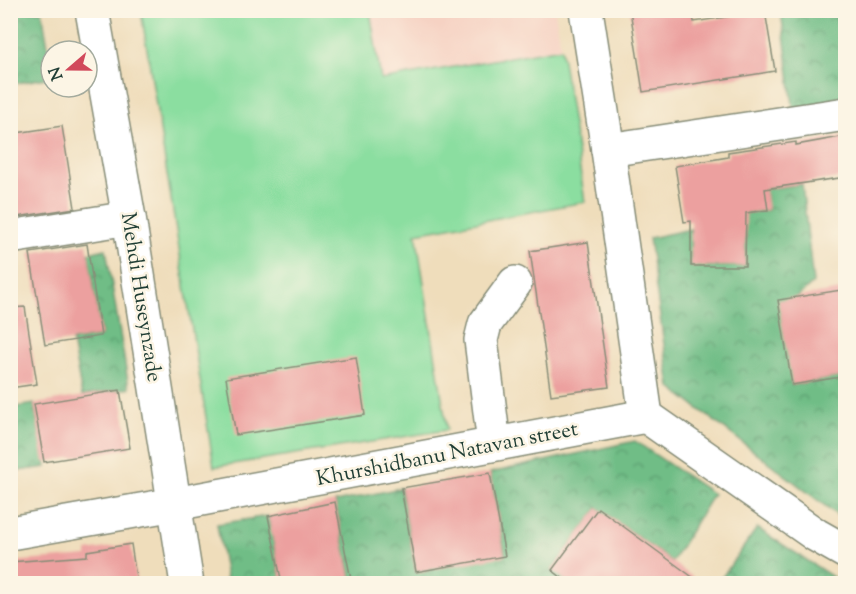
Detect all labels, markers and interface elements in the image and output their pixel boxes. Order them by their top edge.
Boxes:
north arrow [39,39,99,99]
text: N [44,63,70,83]
street label: Mehdi Huseynzade [112,210,168,384]
street label: Khurshidbanu Natavan street [314,415,581,495]

